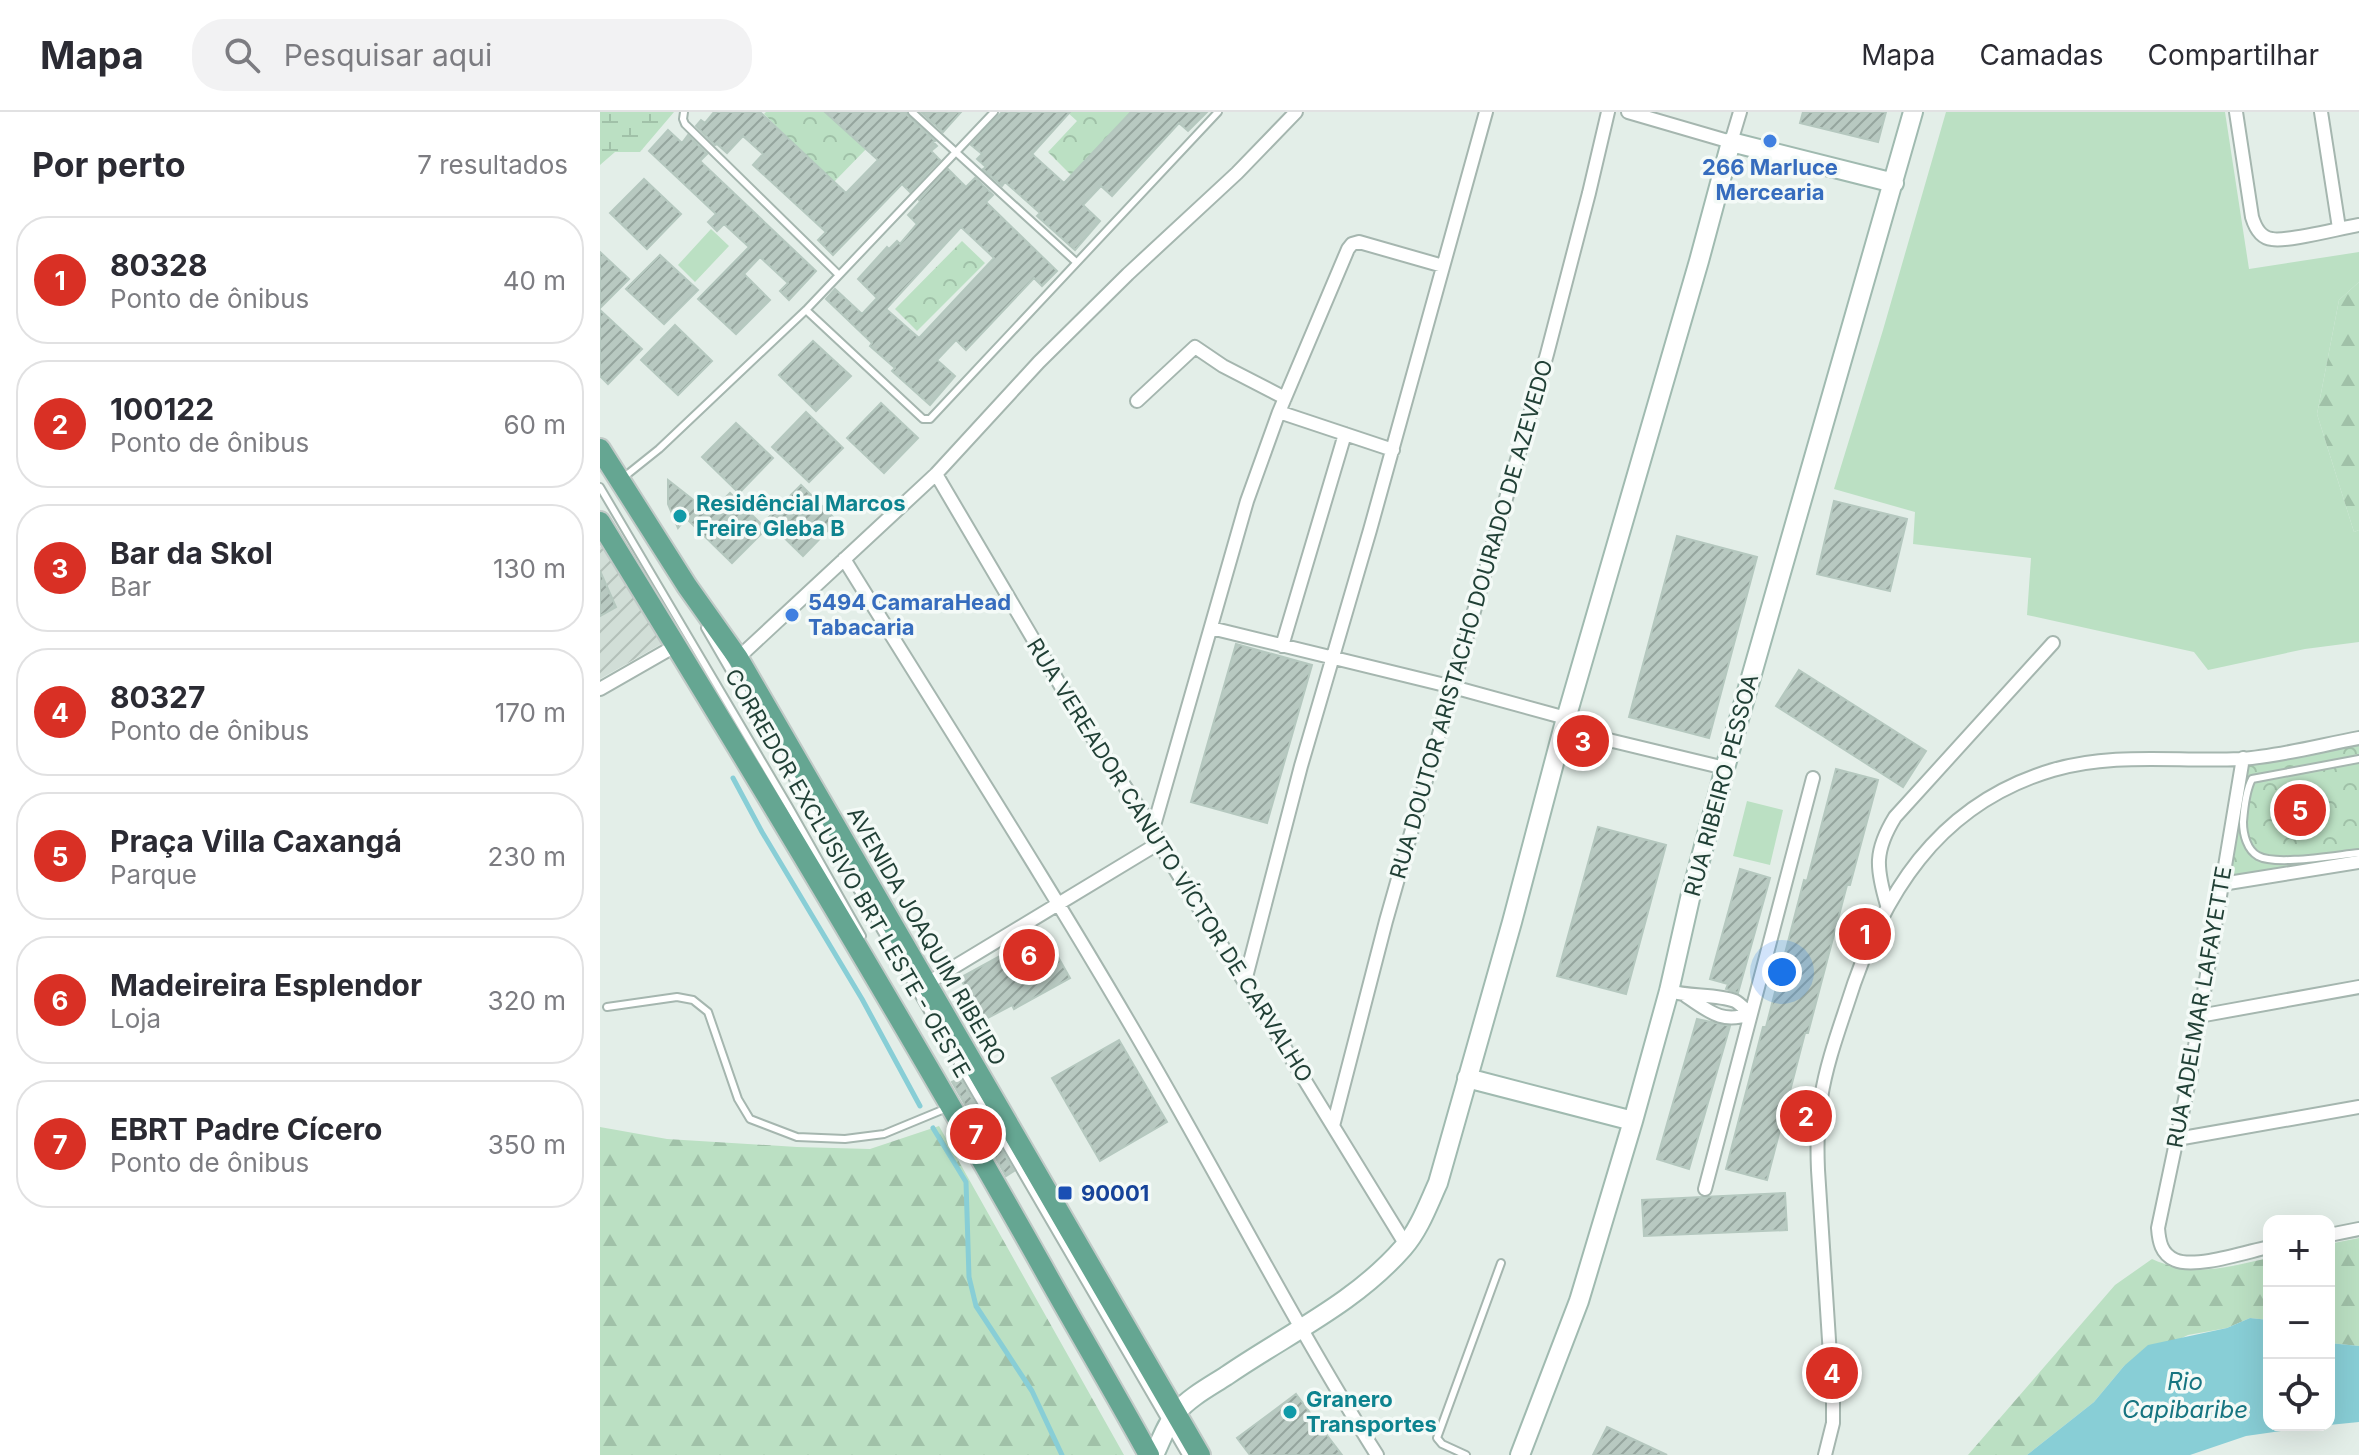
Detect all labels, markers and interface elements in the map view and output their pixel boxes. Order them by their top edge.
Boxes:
search box [192,19,752,91]
text: Mapa [40,32,144,78]
icon: search [220,33,264,77]
text: Pesquisar aqui [284,37,492,73]
text: Mapa [1861,38,1935,72]
text: Camadas [1979,38,2104,72]
text: Compartilhar [2148,38,2319,72]
marker: 266 Marluce Mercearia [1761,132,1779,150]
text: Por perto [32,144,186,185]
text: 7 resultados [417,149,568,180]
place label: 266 Marluce Mercearia [1702,154,1838,205]
text: 80328 [110,247,208,283]
text: 1 [54,265,66,296]
text: 40 m [503,265,566,296]
text: Ponto de ônibus [110,283,309,314]
street label: RUA DOUTOR ARISTACHO DOURADO DE AZEVEDO [1384,356,1558,882]
text: 100122 [110,391,214,427]
text: 2 [52,409,68,440]
text: 60 m [503,409,566,440]
text: Ponto de ônibus [110,427,309,458]
place label: Residêncial Marcos Freire Gleba B [696,490,906,541]
marker: Residêncial Marcos Freire Gleba B [671,507,689,525]
text: Bar da Skol [110,535,273,571]
text: 3 [52,553,68,584]
text: 130 m [493,553,566,584]
text: Bar [110,571,151,602]
place label: 5494 CamaraHead Tabacaria [808,589,1011,640]
marker: 5494 CamaraHead Tabacaria [783,606,801,624]
street label: RUA VEREADOR CANUTO VÍCTOR DE CARVALHO [1022,633,1318,1087]
street label: CORREDOR EXCLUSIVO BRT LESTE - OESTE [720,664,976,1082]
street label: RUA RIBEIRO PESSOA [1679,671,1763,899]
text: 80327 [110,679,205,715]
text: 4 [51,697,69,728]
text: 170 m [495,697,566,728]
pin: 3 [1557,711,1609,771]
text: Ponto de ônibus [110,715,309,746]
pin: 5 [2274,780,2326,840]
street label: AVENIDA JOAQUIM RIBEIRO [842,802,1012,1070]
text: Praça Villa Caxangá [110,823,402,859]
text: 5 [52,841,68,872]
text: 230 m [488,841,566,872]
text: Parque [110,859,197,890]
street label: RUA ADELMAR LAFAYETTE [2161,864,2237,1150]
pin: 1 [1839,904,1891,964]
pin: 6 [1003,925,1055,985]
your location [1762,952,1802,992]
text: Madeireira Esplendor [110,967,422,1003]
text: 6 [52,985,68,1016]
text: 320 m [488,985,566,1016]
text: Loja [110,1003,161,1034]
pin: 2 [1780,1086,1832,1146]
pin: 7 [950,1104,1002,1164]
text: EBRT Padre Cícero [110,1111,382,1147]
text: 7 [52,1129,68,1160]
text: 350 m [488,1129,566,1160]
text: Ponto de ônibus [110,1147,309,1178]
place label: 90001 [1081,1180,1149,1206]
marker: 90001 [1056,1184,1074,1202]
map controls [2263,1215,2335,1431]
button: + [2263,1215,2335,1287]
button: − [2263,1287,2335,1359]
pin: 4 [1806,1343,1858,1403]
button: locate [2263,1359,2335,1431]
water label: Rio Capibaribe [2122,1367,2248,1424]
place label: Granero Transportes [1306,1386,1437,1437]
marker: Granero Transportes [1281,1403,1299,1421]

